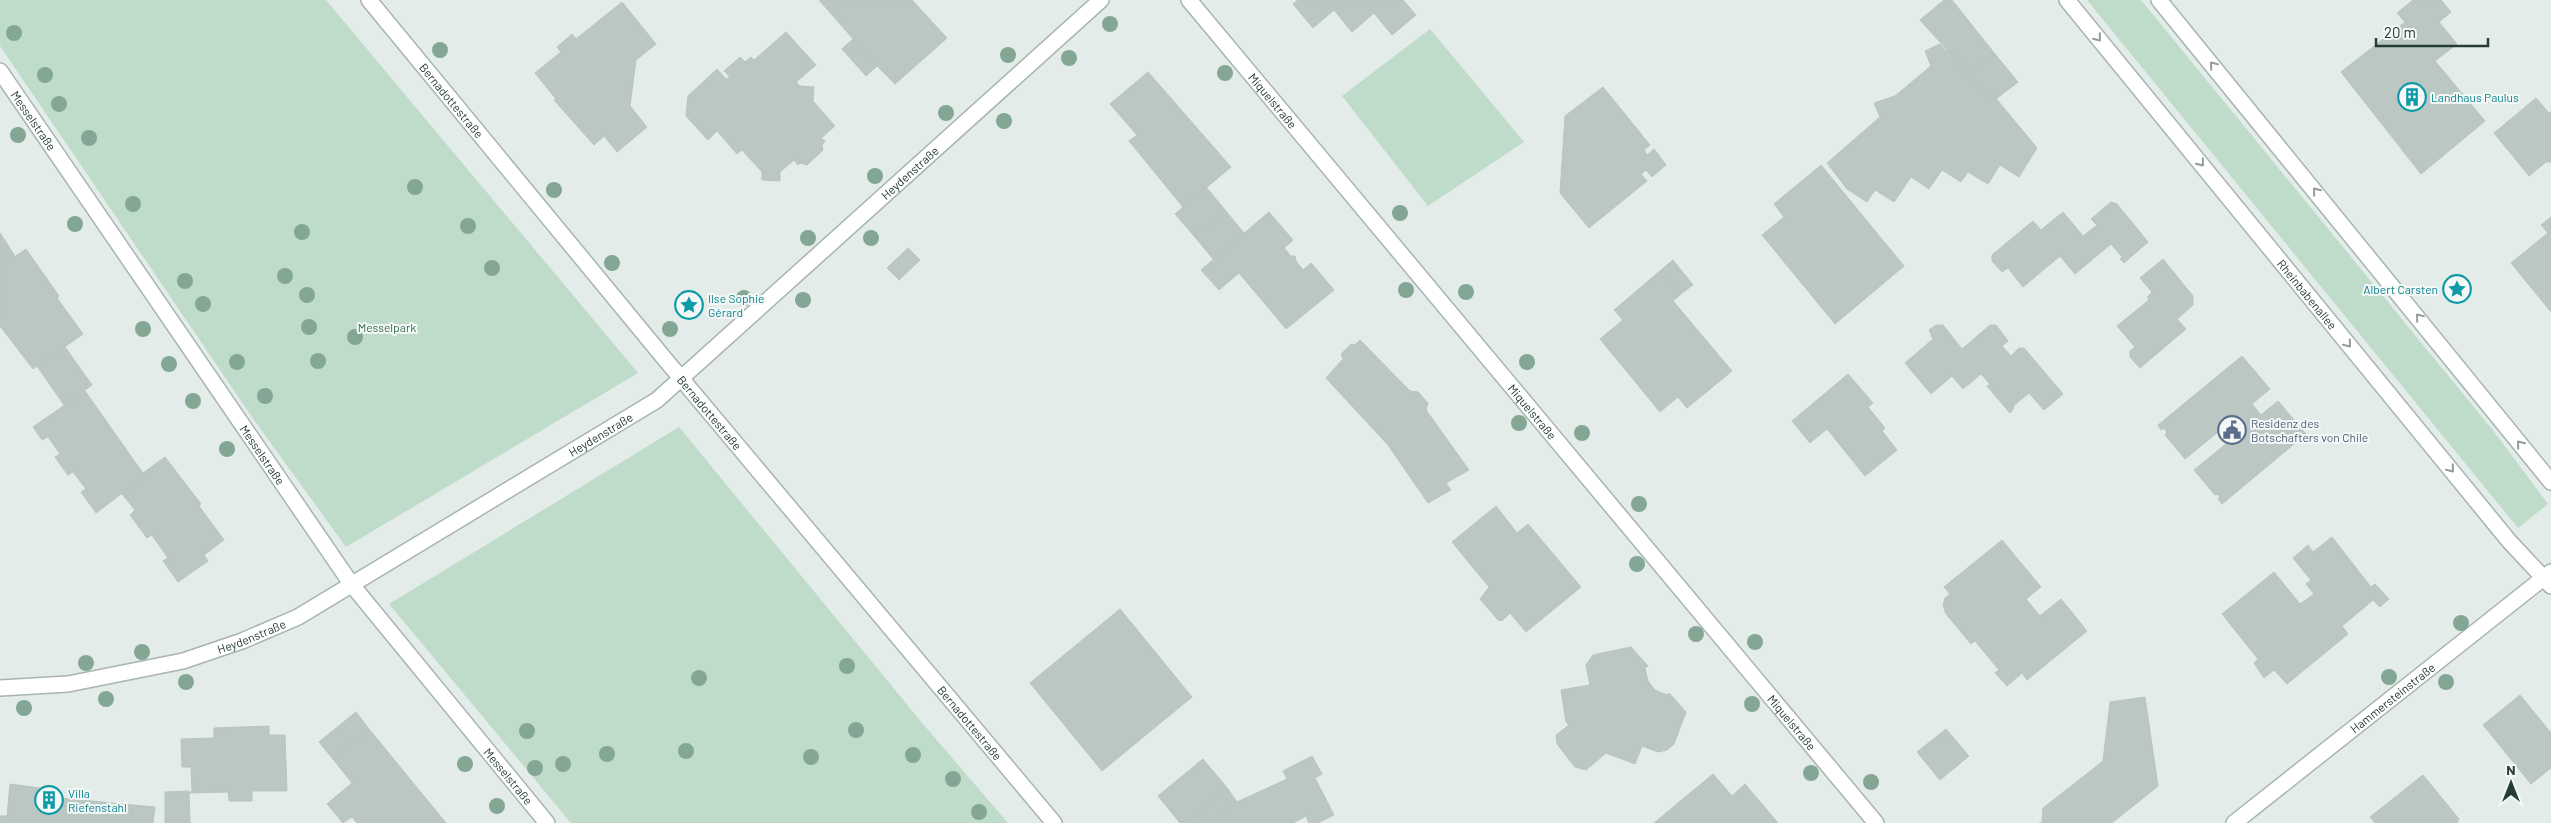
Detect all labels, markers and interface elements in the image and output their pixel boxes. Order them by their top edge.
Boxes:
scale bar [2376,15,2488,47]
text: 20 m [2384,23,2416,41]
one-way arrow [2093,32,2102,41]
street label: Bernadottestraße [417,60,487,140]
one-way arrow [2209,62,2218,71]
street label: Miquelstraße [1246,70,1300,131]
building icon: Landhaus Paulus [2397,82,2427,112]
street label: Messelstraße [9,88,59,153]
place label: Landhaus Paulus [2431,90,2519,104]
street label: Heydenstraße [878,143,941,202]
one-way arrow [2196,158,2205,167]
one-way arrow [2313,188,2321,197]
street label: Rheinbabenallee [2275,256,2340,332]
place icon: Albert Carsten [2442,274,2472,304]
place label: Albert Carsten [2363,282,2438,296]
place icon: Ilse Sophie Gérard [674,290,704,320]
place label: Ilse Sophie Gérard [708,291,765,319]
one-way arrow [2416,314,2424,323]
park label: Messelpark [358,320,416,334]
one-way arrow [2343,338,2352,347]
street label: Bernadottestraße [675,373,745,452]
street label: Miquelstraße [1505,381,1560,442]
street label: Heydenstraße [566,409,635,459]
public building icon: Residenz des Botschafters von Chile [2217,415,2247,445]
place label: Residenz des Botschafters von Chile [2251,416,2368,444]
street label: Messelstraße [237,422,288,487]
one-way arrow [2517,440,2526,449]
one-way arrow [2446,464,2455,473]
street label: Heydenstraße [215,616,288,656]
street label: Hammersteinstraße [2347,660,2438,735]
street label: Bernadottestraße [935,683,1005,763]
street label: Miquelstraße [1765,692,1819,753]
street label: Messelstraße [481,745,536,807]
north arrow [2486,758,2536,808]
text: N [2506,761,2516,778]
building icon: Villa Riefenstahl [34,785,64,815]
place label: Villa Riefenstahl [68,786,127,814]

